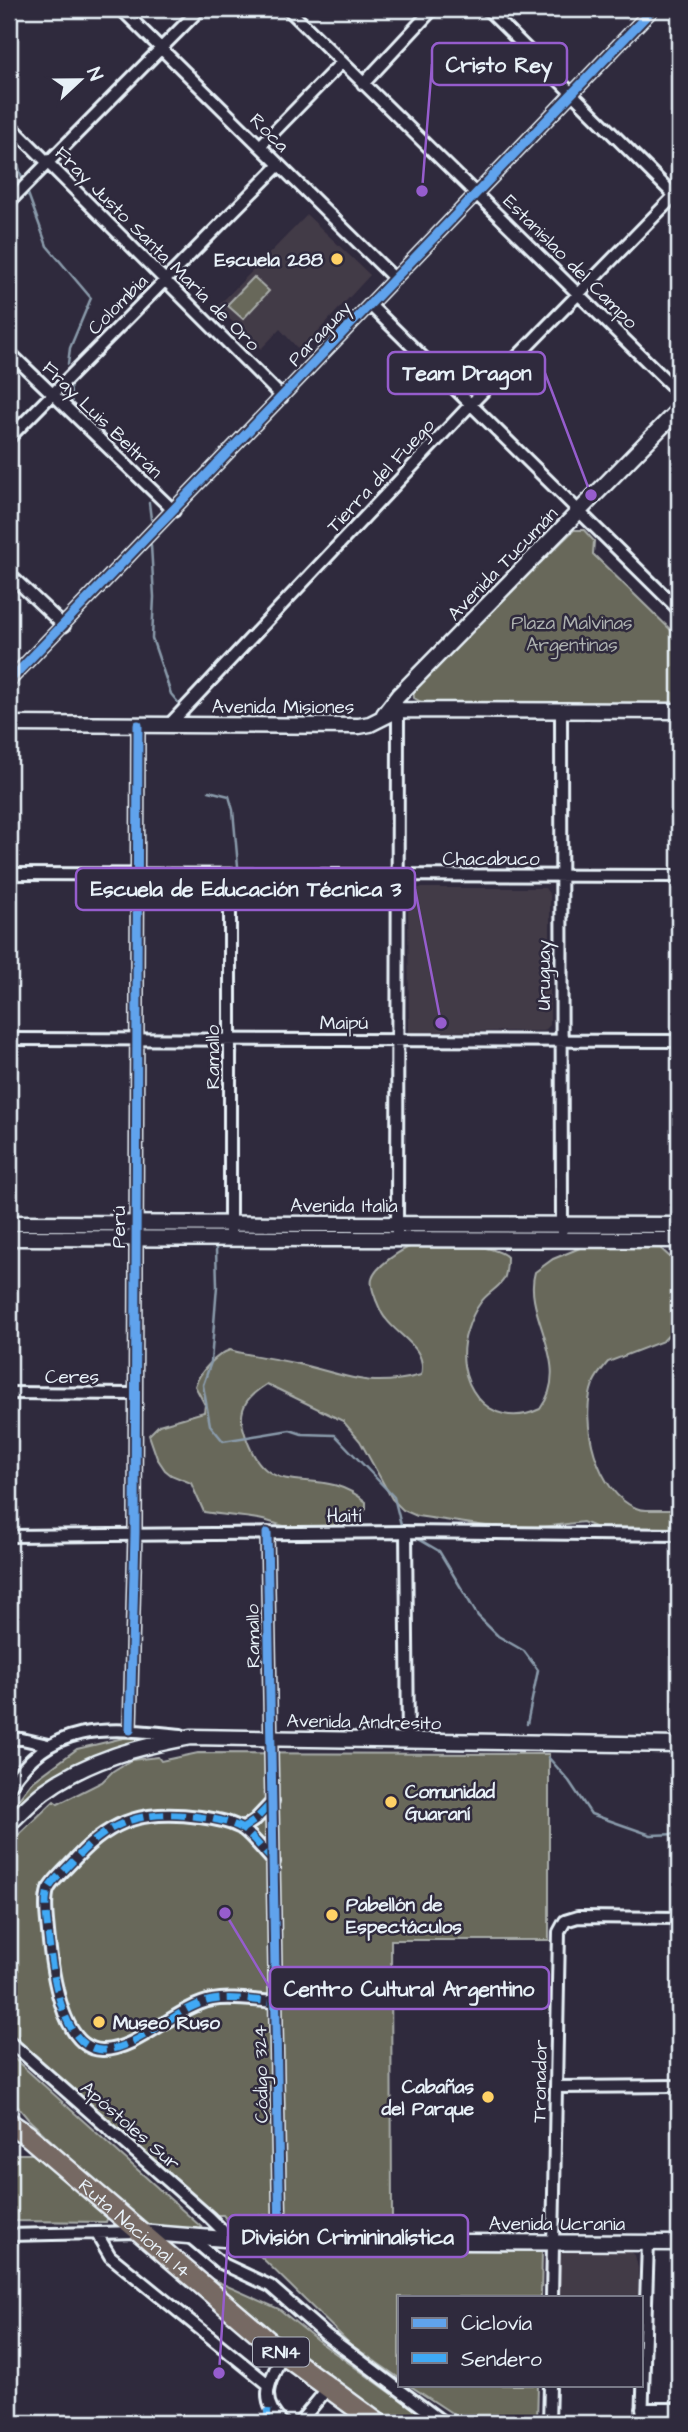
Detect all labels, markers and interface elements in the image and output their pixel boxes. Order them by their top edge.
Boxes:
callout: Cristo Rey [432,43,567,85]
north arrow [46,46,116,116]
text: Cristo Rey [446,51,553,83]
text: N [80,64,109,85]
street label: Roca [243,107,295,159]
street label: Fray Justo Santa María de Oro [48,140,266,359]
street label: Estanislao del Campo [496,189,644,336]
place label: Escuela 288 [214,247,324,274]
marker: Escuela 288 [329,251,345,267]
street label: Colombia [82,268,155,341]
street label: Paraguay [282,295,359,373]
callout: Team Dragon [388,352,545,394]
street label: Fray Luis Beltrán [35,355,168,485]
text: Team Dragon [402,359,532,390]
street label: Tierra del Fuego [321,413,442,540]
street label: Avenida Tucumán [442,501,564,627]
park label: Plaza Malvinas Argentinas [511,610,633,660]
street label: Avenida Misiones [212,694,354,721]
street label: Chacabuco [442,846,540,873]
callout: Escuela de Educación Técnica 3 [76,868,415,910]
text: Escuela de Educación Técnica 3 [91,875,402,904]
street label: Uruguay [531,939,559,1010]
street label: Maipú [320,1010,369,1037]
street label: Ramallo [200,1025,227,1089]
street label: Avenida Italia [290,1193,398,1220]
street label: Perú [106,1205,133,1248]
street label: Ceres [45,1364,99,1391]
street label: Haití [327,1503,361,1530]
street label: Ramallo [239,1603,268,1668]
street label: Avenida Andresito [286,1708,442,1737]
place label: Comunidad Guaraní [405,1779,495,1828]
marker: Comunidad Guaraní [383,1794,399,1810]
place label: Pabellón de Espectáculos [346,1892,462,1941]
marker: Pabellón de Espectáculos [324,1907,340,1923]
callout: Centro Cultural Argentino [270,1967,549,2009]
text: Centro Cultural Argentino [284,1975,535,2006]
place label: Museo Ruso [113,2010,220,2037]
marker: Museo Ruso [91,2014,107,2030]
street label: Código 324 [247,2025,277,2123]
street label: Tronador [526,2039,555,2123]
place label: Cabañas del Parque [380,2074,475,2123]
street label: Apóstoles Sur [74,2075,186,2177]
marker: Cabañas del Parque [480,2089,496,2105]
street label: Ruta Nacional 14 [72,2173,196,2285]
street label: Avenida Ucrania [489,2211,626,2238]
callout: División Crimininalística [228,2215,468,2257]
text: División Crimininalística [242,2223,454,2252]
legend [398,2296,642,2386]
text: Ciclovía [461,2309,533,2338]
road number: RN14 [253,2338,309,2366]
text: Sendero [461,2345,542,2374]

